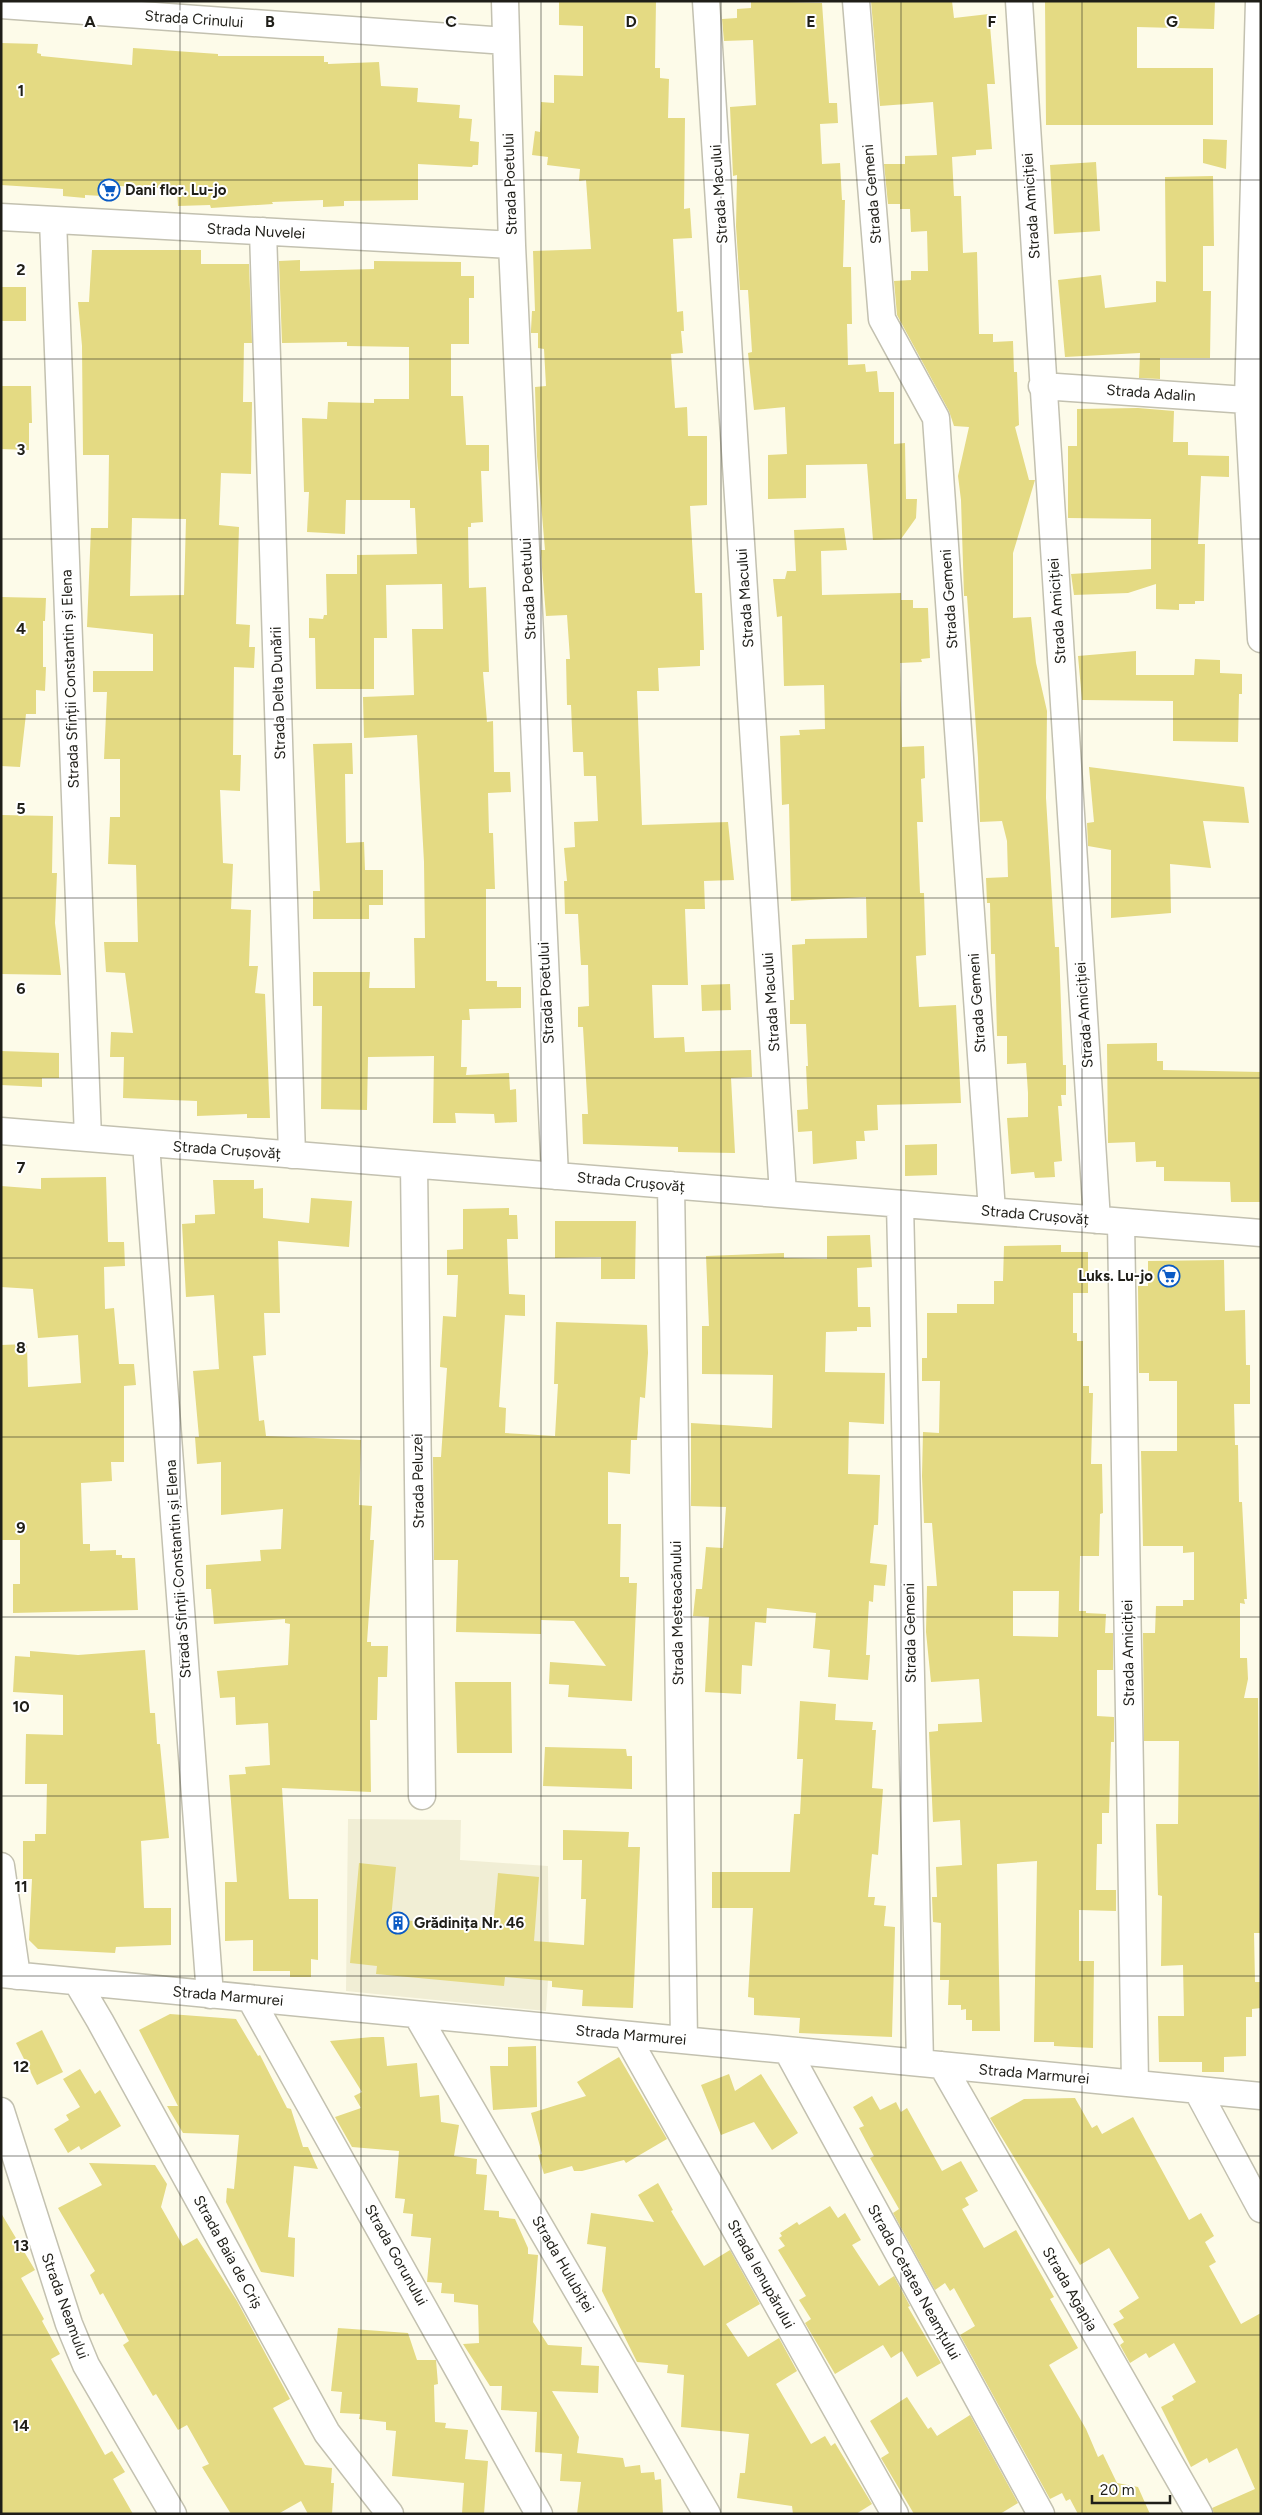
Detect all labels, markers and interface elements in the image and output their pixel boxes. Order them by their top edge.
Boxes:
street label: Strada Crinului [144,7,244,31]
text: A [84,12,96,31]
text: B [265,12,275,31]
text: C [445,12,457,31]
text: D [625,12,637,31]
text: E [806,12,816,31]
text: F [988,12,997,31]
text: G [1166,12,1178,31]
text: 1 [18,81,24,100]
street label: Strada Poetului [499,133,521,235]
street label: Strada Gemeni [859,143,885,245]
street label: Strada Macului [707,144,731,244]
street label: Strada Amiciției [1018,152,1044,260]
supermarket icon: Dani flor. Lu-jo [97,178,121,202]
place label: Dani flor. Lu-jo [125,181,227,199]
street label: Strada Nuvelei [206,219,306,243]
text: 2 [16,260,26,279]
street label: Strada Adalin [1106,381,1196,405]
text: 3 [17,440,26,459]
street label: Strada Poetului [516,537,540,641]
street label: Strada Macului [733,548,757,648]
street label: Strada Gemeni [937,548,961,650]
street label: Strada Amiciției [1044,557,1070,665]
street label: Strada Sfinții Constantin și Elena [57,569,83,789]
text: 4 [16,619,26,638]
street label: Strada Delta Dunării [267,626,289,760]
text: 5 [16,799,26,818]
street label: Strada Poetului [534,941,558,1045]
street label: Strada Macului [759,952,783,1052]
street label: Strada Gemeni [965,952,989,1054]
street label: Strada Amiciției [1071,961,1097,1069]
text: 6 [16,979,26,998]
street label: Strada Crușovăț [172,1137,282,1163]
text: 7 [17,1158,26,1177]
street label: Strada Crușovăț [576,1168,686,1196]
street label: Strada Crușovăț [980,1201,1090,1229]
supermarket icon: Luks. Lu-jo [1157,1264,1181,1288]
place label: Luks. Lu-jo [1078,1267,1153,1285]
text: 8 [16,1338,26,1357]
street label: Strada Peluzei [408,1433,428,1529]
street label: Strada Sfinții Constantin și Elena [161,1459,195,1679]
text: 9 [16,1518,26,1537]
street label: Strada Mesteacănului [667,1540,687,1686]
street label: Strada Gemeni [900,1583,920,1683]
street label: Strada Amiciției [1118,1600,1138,1706]
text: 10 [12,1697,30,1716]
text: 11 [14,1877,28,1896]
building icon: Grădinița Nr. 46 [386,1911,410,1935]
place label: Grădinița Nr. 46 [414,1914,525,1932]
street label: Strada Marmurei [172,1982,284,2010]
street label: Strada Marmurei [575,2021,687,2049]
text: 12 [13,2057,29,2076]
street label: Strada Marmurei [978,2060,1090,2088]
street label: Strada Baia de Criș [189,2192,267,2312]
street label: Strada Gorunului [361,2201,431,2309]
street label: Strada Cetatea Neamțului [864,2201,964,2363]
street label: Strada Hulubiței [528,2212,598,2316]
street label: Strada Ienupărului [724,2216,798,2332]
text: 13 [13,2236,29,2255]
street label: Strada Agapia [1039,2244,1101,2334]
street label: Strada Neamului [37,2251,93,2361]
text: 14 [13,2416,29,2435]
scale bar [1092,2472,1170,2504]
text: 20 m [1100,2481,1134,2499]

